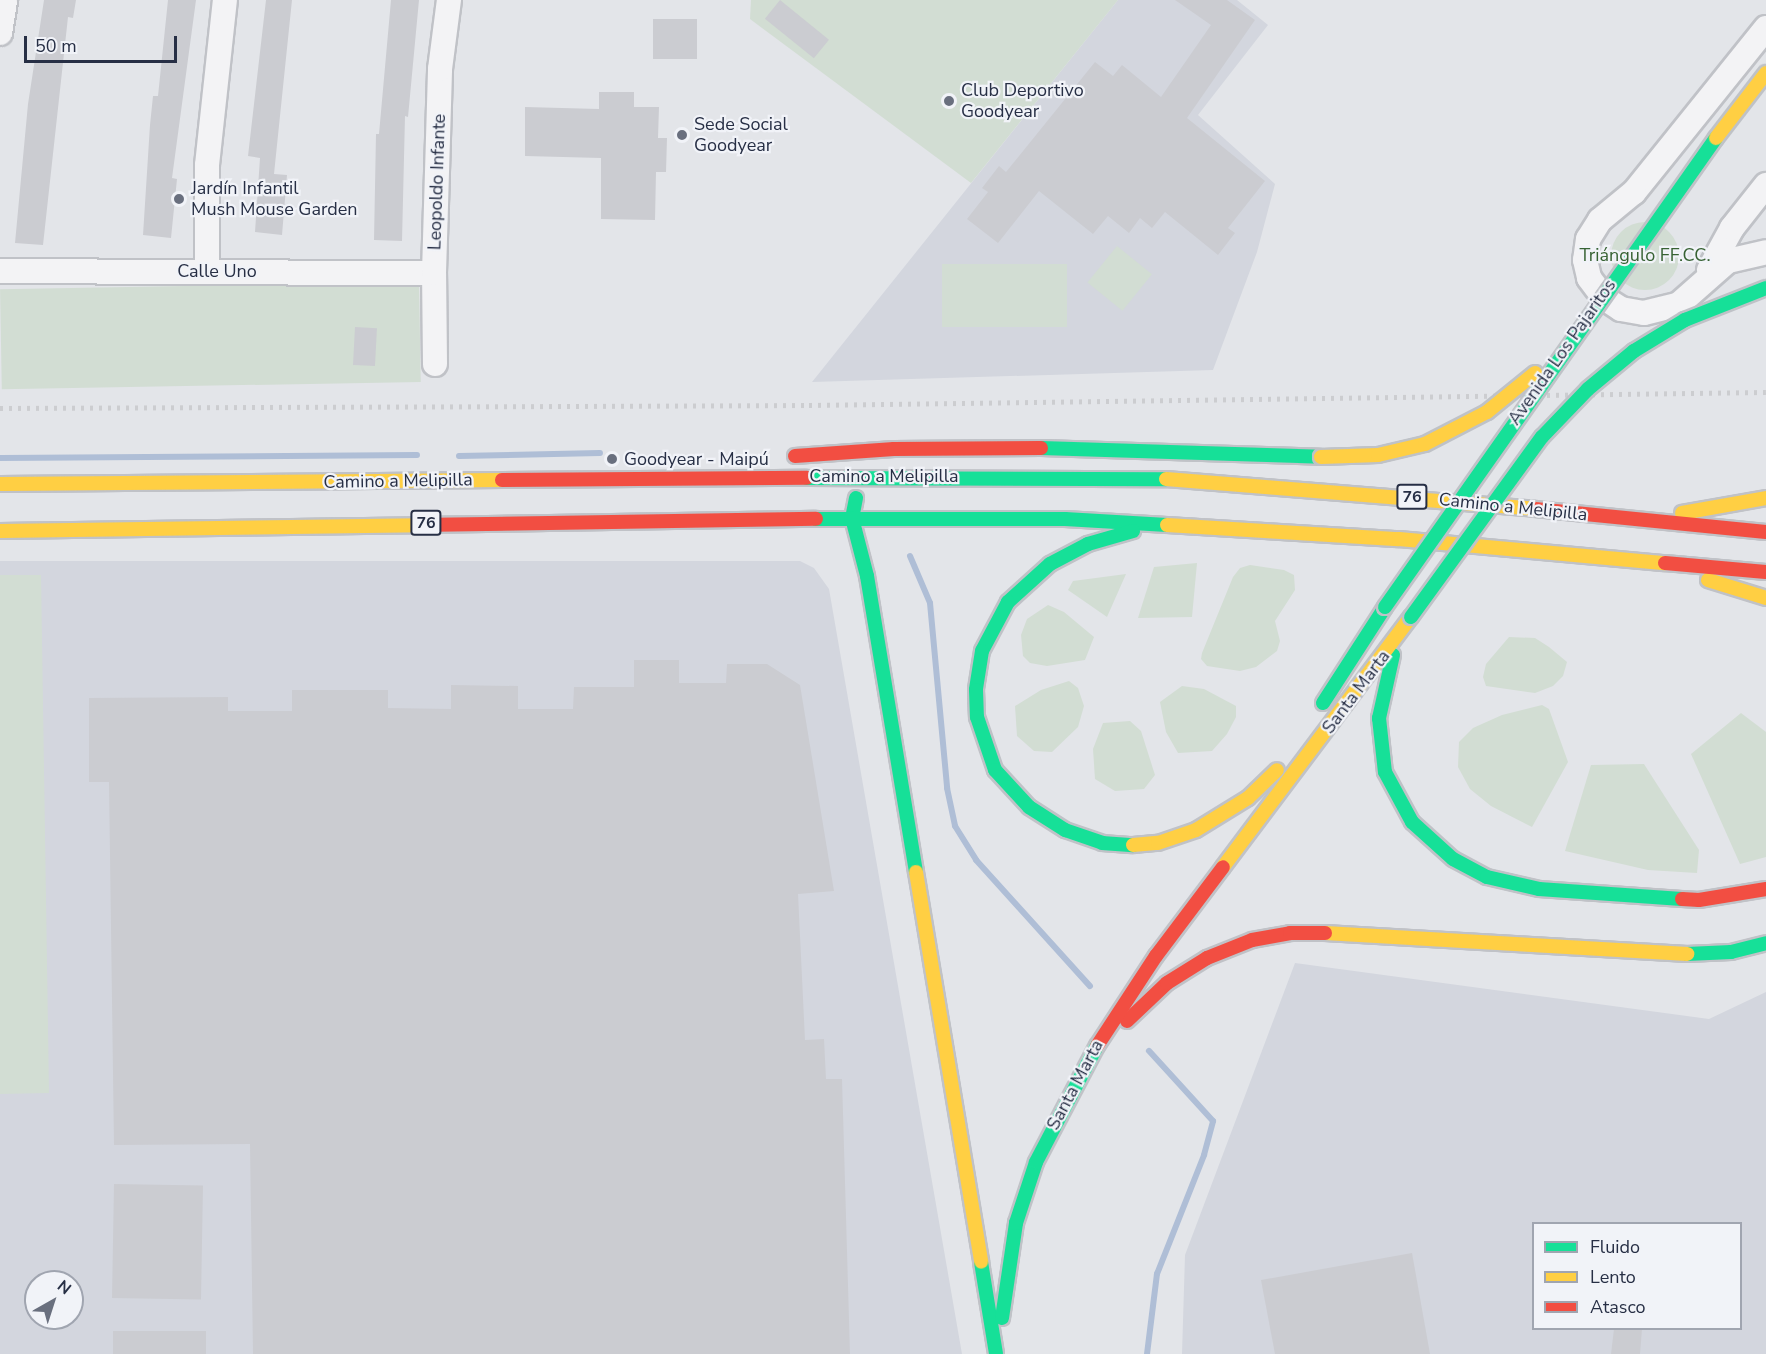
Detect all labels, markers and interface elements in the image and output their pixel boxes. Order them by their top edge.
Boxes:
scale bar [27,24,180,62]
text: 50 m [35,34,77,58]
place label: Club Deportivo Goodyear [961,80,1084,122]
marker: Club Deportivo Goodyear [942,94,956,108]
street label: Leopoldo Infante [424,113,450,251]
place label: Sede Social Goodyear [694,114,788,156]
marker: Sede Social Goodyear [675,128,689,142]
place label: Jardín Infantil Mush Mouse Garden [191,178,358,220]
marker: Jardín Infantil Mush Mouse Garden [172,192,186,206]
park label: Triángulo FF.CC. [1579,244,1711,266]
street label: Calle Uno [177,260,257,282]
street label: Avenida Los Pajaritos [1503,275,1621,429]
place label: Goodyear - Maipú [624,448,769,470]
marker: Goodyear - Maipú [605,452,619,466]
street label: Camino a Melipilla [809,465,959,487]
street label: Camino a Melipilla [323,469,473,493]
road number: 76 [1396,484,1428,510]
street label: Camino a Melipilla [1438,488,1588,526]
road number: 76 [410,510,442,536]
street label: Santa Marta [1318,646,1394,738]
street label: Santa Marta [1042,1036,1108,1134]
legend [1532,1222,1742,1330]
text: Fluido [1590,1235,1640,1259]
text: Lento [1590,1265,1636,1289]
north arrow [24,1270,84,1330]
text: N [52,1275,76,1300]
text: Atasco [1590,1295,1646,1319]

